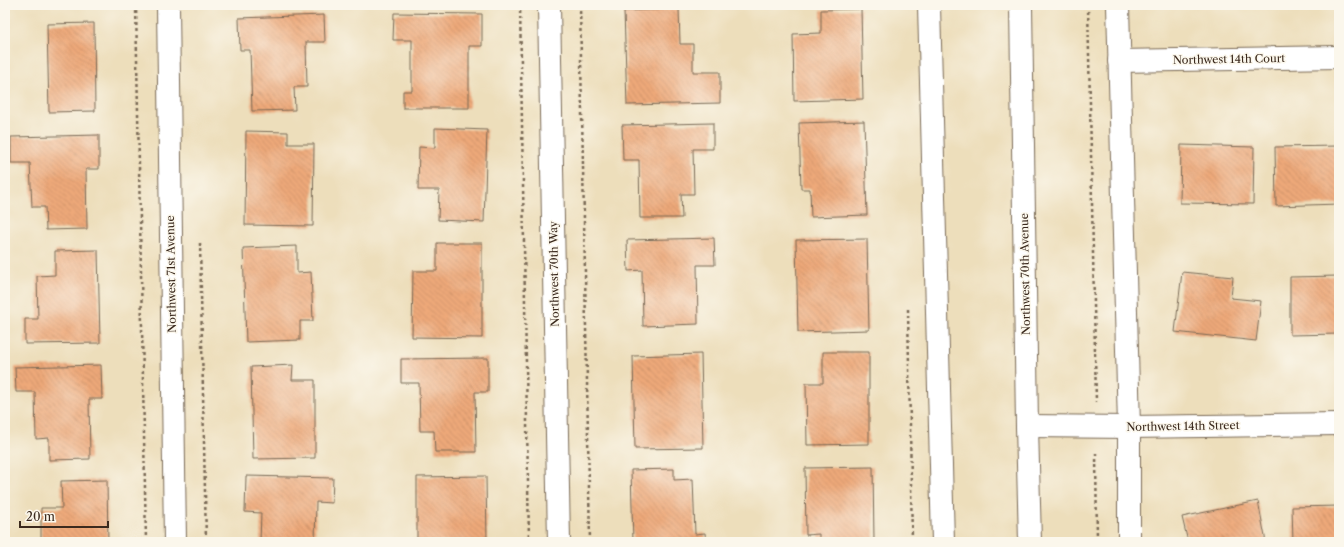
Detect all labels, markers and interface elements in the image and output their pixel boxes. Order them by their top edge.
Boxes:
street label: Northwest 14th Court [1173,51,1285,67]
street label: Northwest 70th Avenue [1017,213,1033,335]
street label: Northwest 71st Avenue [163,215,179,333]
street label: Northwest 70th Way [546,220,562,327]
street label: Northwest 14th Street [1126,418,1240,434]
scale bar [20,503,108,529]
text: 20 m [26,509,55,524]

